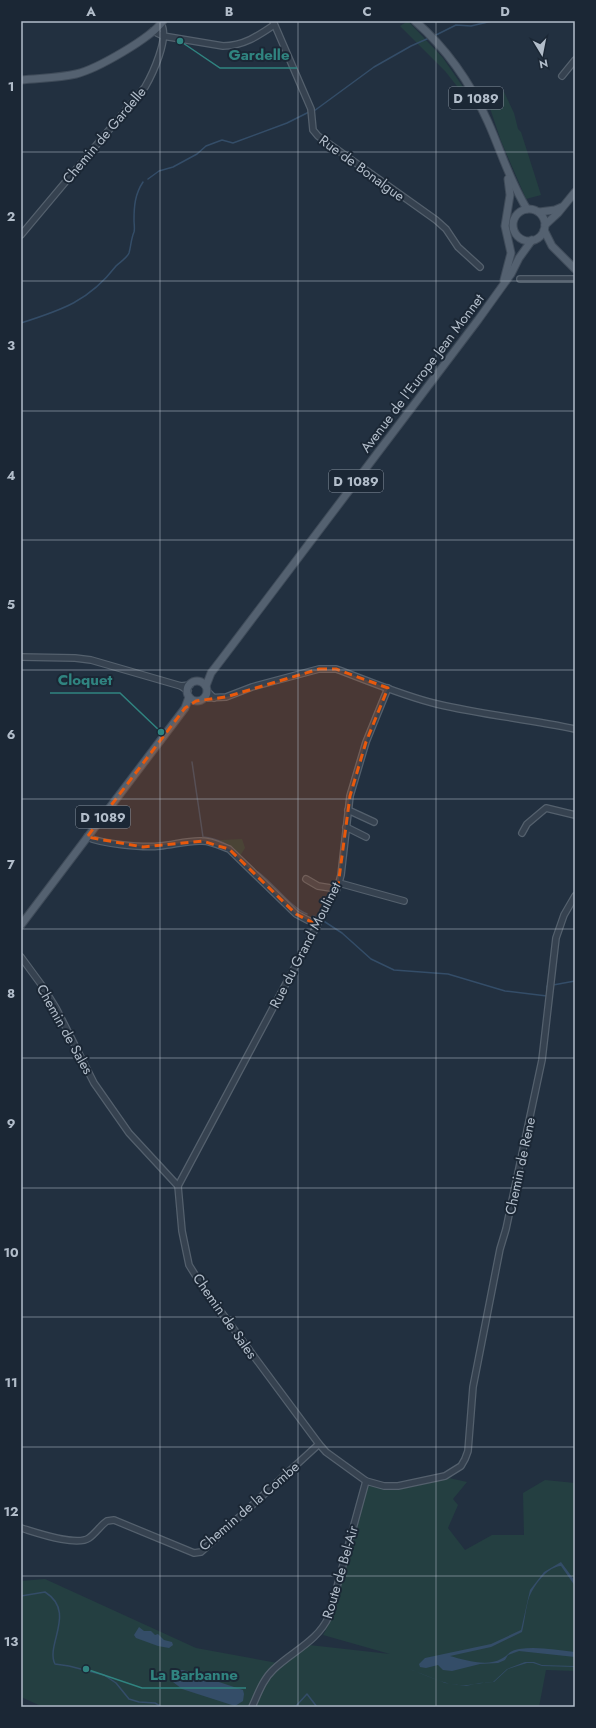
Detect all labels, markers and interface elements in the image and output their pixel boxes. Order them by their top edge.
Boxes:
text: A [85,2,96,21]
text: B [225,2,234,21]
text: C [362,2,372,21]
text: D [500,2,510,21]
north arrow [522,34,562,74]
callout: Gardelle [220,41,297,68]
text: Gardelle [228,44,290,66]
text: N [538,55,549,72]
text: 1 [8,77,14,96]
street label: Chemin de Gardelle [57,82,151,188]
road number: D 1089 [449,87,503,109]
street label: Rue de Bonalgue [315,130,409,206]
text: 2 [7,207,15,226]
street label: Avenue de l'Europe Jean Monnet [356,289,489,457]
text: 3 [7,336,15,355]
text: 4 [6,466,16,485]
road number: D 1089 [329,470,383,492]
text: 5 [7,595,15,614]
callout: Cloquet [50,666,120,693]
text: Cloquet [58,669,113,691]
text: 6 [7,725,16,744]
road number: D 1089 [76,806,130,828]
text: 7 [7,855,15,874]
street label: Rue du Grand Moulinet [264,878,346,1012]
street label: Chemin de Sales [32,980,98,1078]
text: 8 [7,984,15,1003]
text: 9 [7,1114,16,1133]
street label: Chemin de Rene [500,1115,540,1217]
text: 10 [3,1243,19,1262]
street label: Chemin de Sales [188,1269,262,1363]
text: 11 [4,1373,18,1392]
street label: Chemin de la Combe [194,1457,304,1555]
text: 12 [3,1502,19,1521]
street label: Route de Bel-Air [317,1523,363,1621]
text: 13 [4,1632,18,1651]
callout: La Barbanne [142,1661,246,1688]
text: La Barbanne [150,1664,238,1686]

